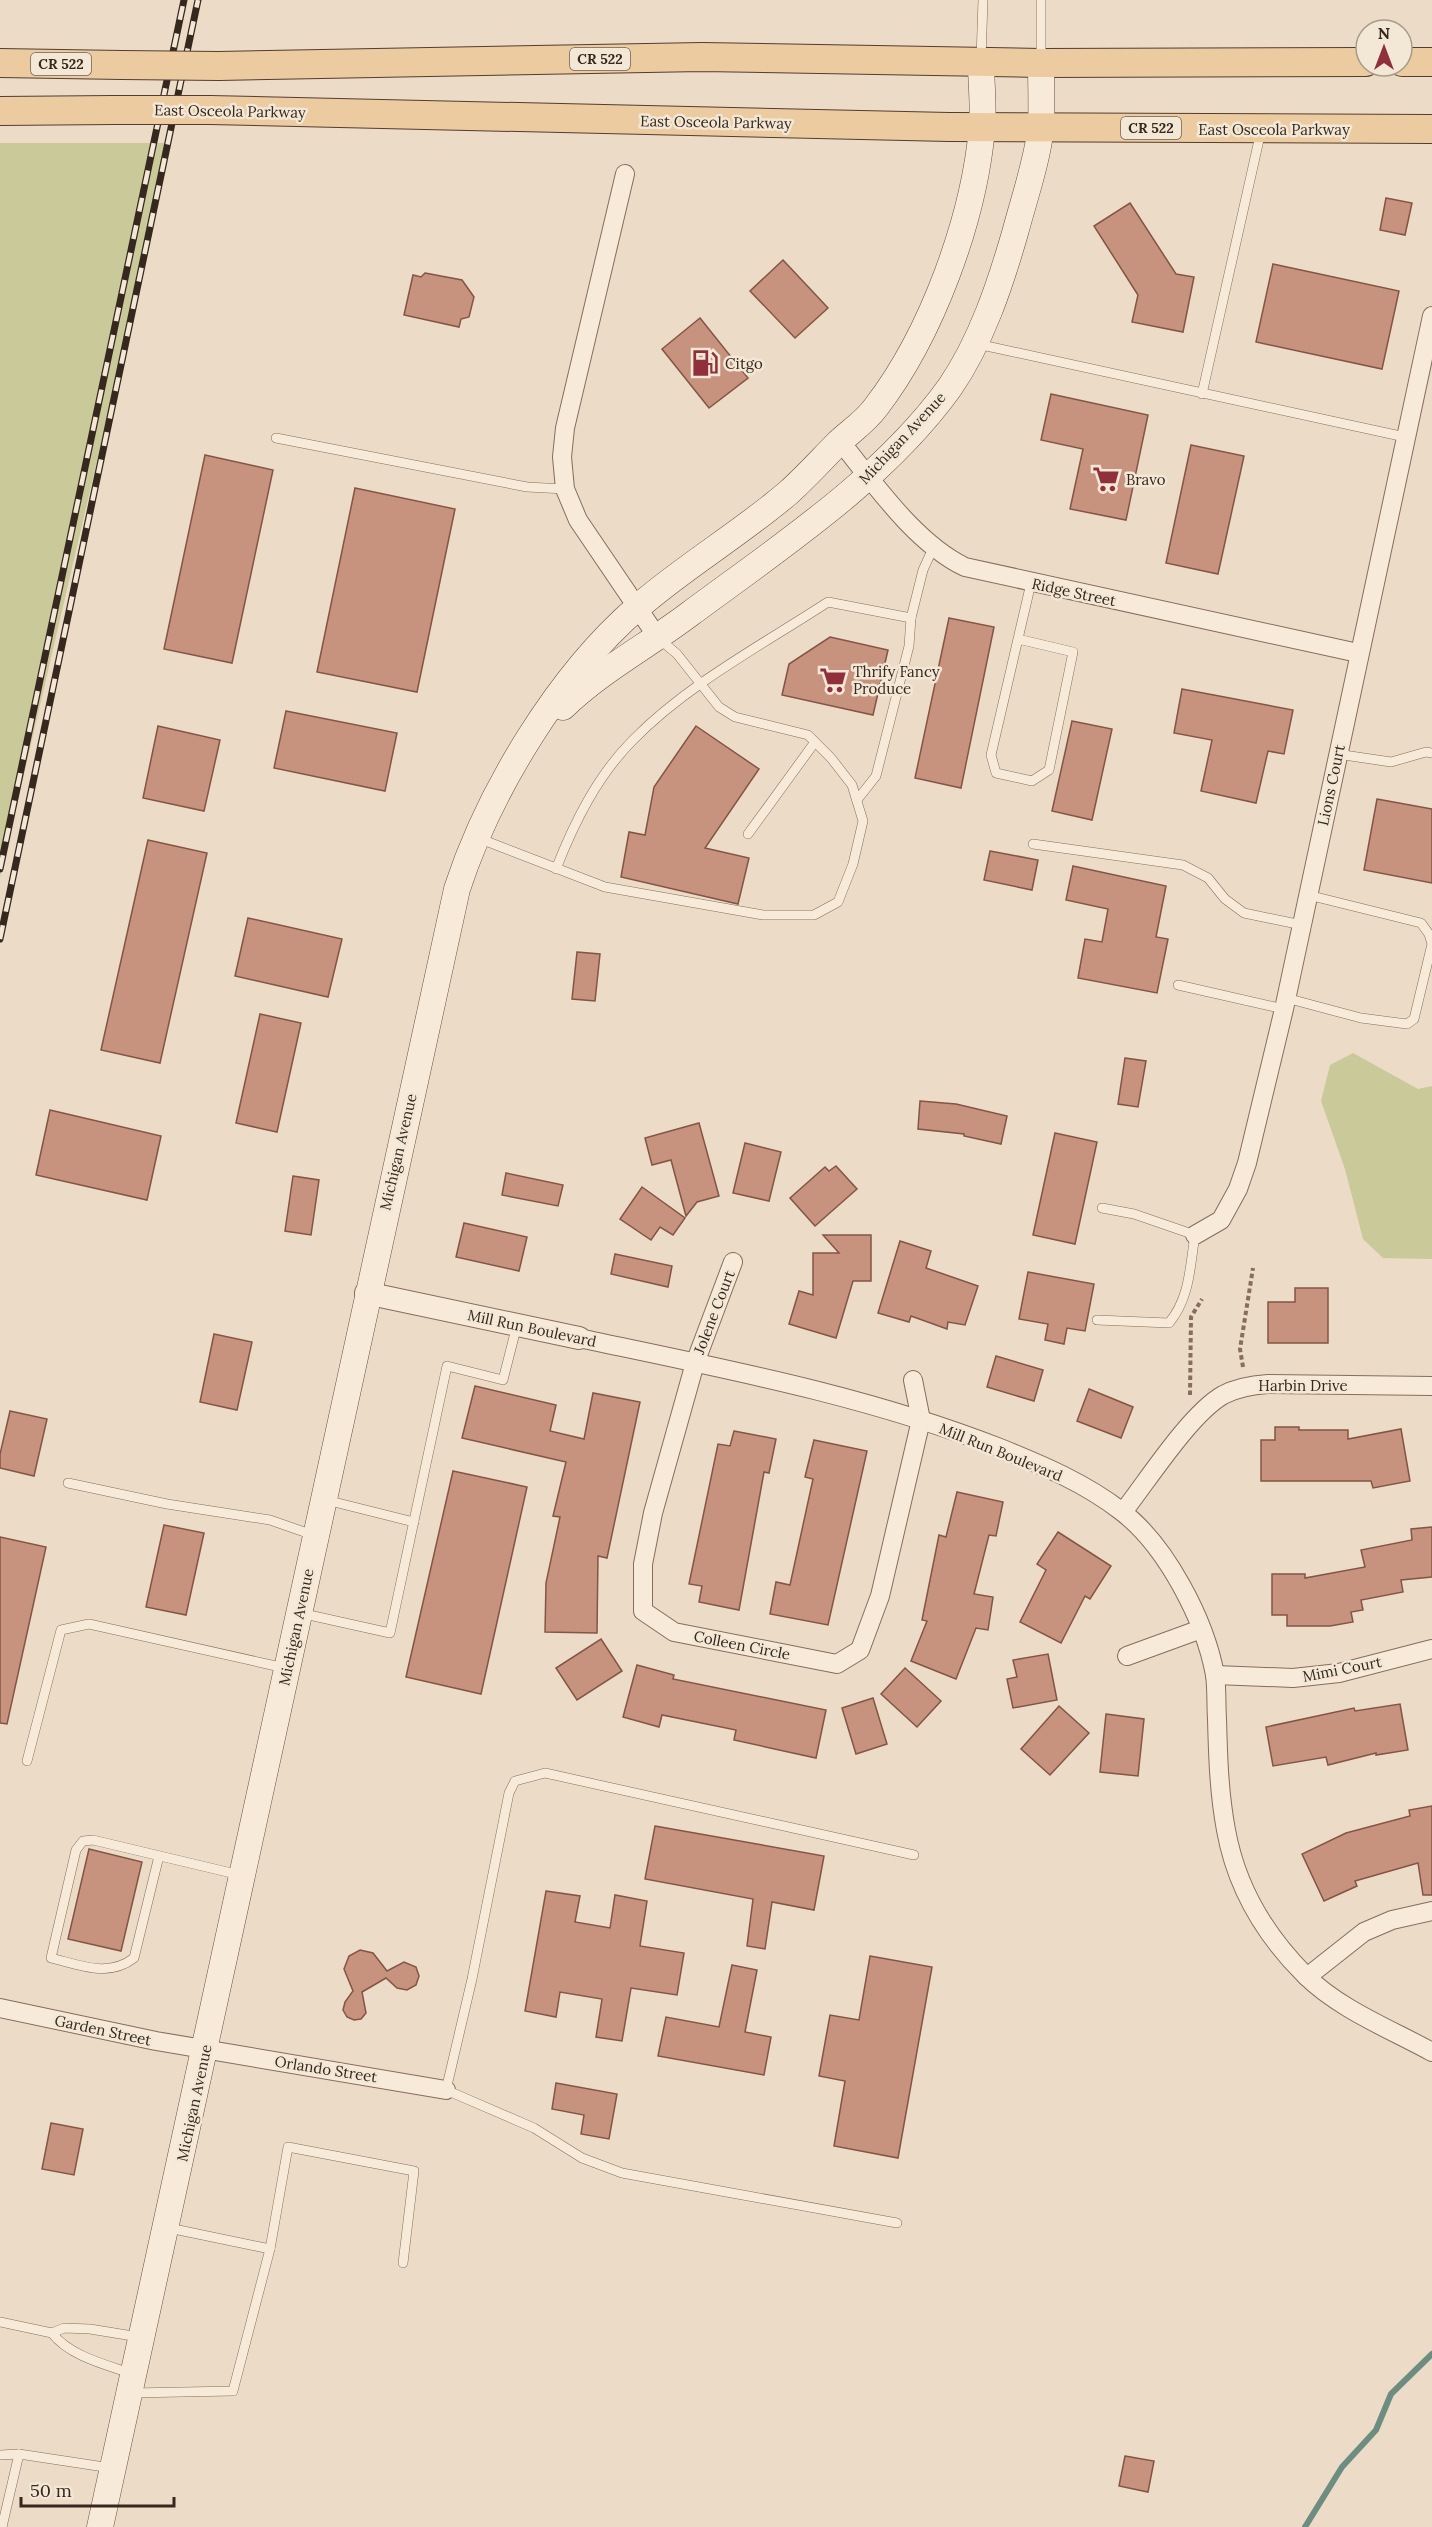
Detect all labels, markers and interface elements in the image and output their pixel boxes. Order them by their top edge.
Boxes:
north arrow [1354,18,1414,78]
text: N [1378,23,1390,43]
road number: CR 522 [570,48,630,70]
road number: CR 522 [31,53,91,75]
street label: East Osceola Parkway [154,100,306,122]
street label: East Osceola Parkway [640,111,792,133]
road number: CR 522 [1121,117,1181,139]
street label: East Osceola Parkway [1198,120,1350,139]
fuel station icon: Citgo [690,348,720,378]
place label: Citgo [725,354,763,373]
street label: Michigan Avenue [854,388,950,488]
supermarket icon: Bravo [1091,464,1121,494]
place label: Bravo [1126,470,1166,489]
street label: Ridge Street [1030,574,1118,610]
place label: Thrify Fancy Produce [853,662,940,698]
supermarket icon: Thrify Fancy Produce [818,665,848,695]
street label: Lions Court [1313,743,1349,827]
street label: Michigan Avenue [375,1092,421,1212]
street label: Jolene Court [689,1267,739,1358]
street label: Mill Run Boulevard [466,1305,598,1351]
street label: Harbin Drive [1258,1376,1348,1395]
street label: Mill Run Boulevard [937,1419,1065,1485]
street label: Michigan Avenue [274,1567,318,1687]
street label: Colleen Circle [692,1626,792,1664]
street label: Mimi Court [1301,1652,1383,1686]
street label: Garden Street [53,2010,153,2050]
street label: Michigan Avenue [172,2043,216,2163]
street label: Orlando Street [273,2052,379,2087]
scale bar [21,2470,174,2508]
text: 50 m [30,2479,72,2502]

